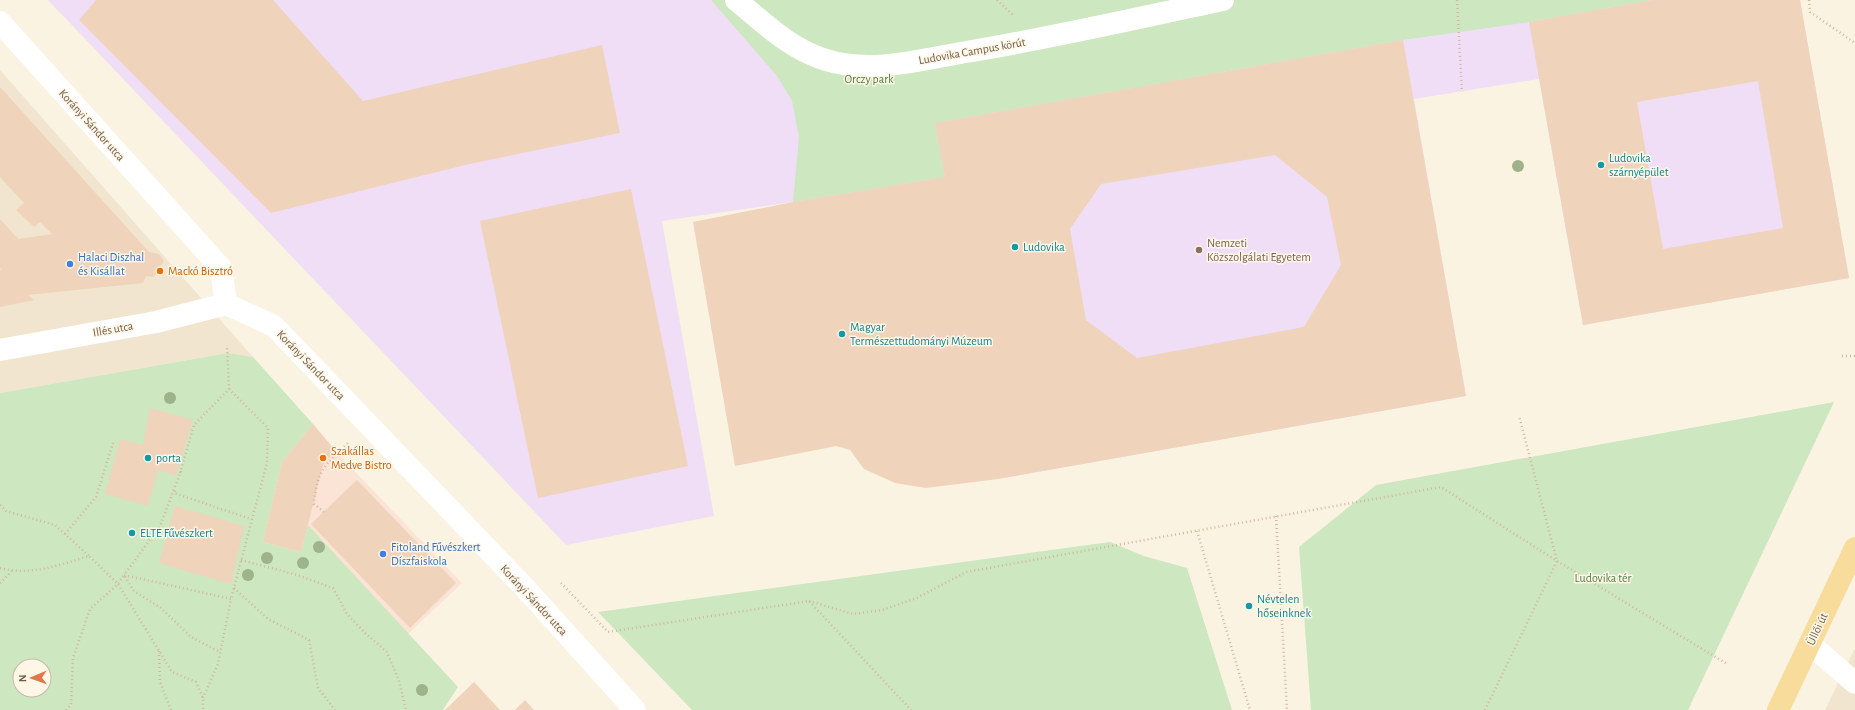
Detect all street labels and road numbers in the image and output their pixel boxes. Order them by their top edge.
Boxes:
street label: Ludovika Campus körút [918,36,1027,66]
street label: Korányi Sándor utca [56,87,128,164]
street label: Illés utca [92,319,135,338]
street label: Korányi Sándor utca [274,328,348,403]
street label: Korányi Sándor utca [498,562,570,639]
street label: Üllői út [1803,610,1830,647]

